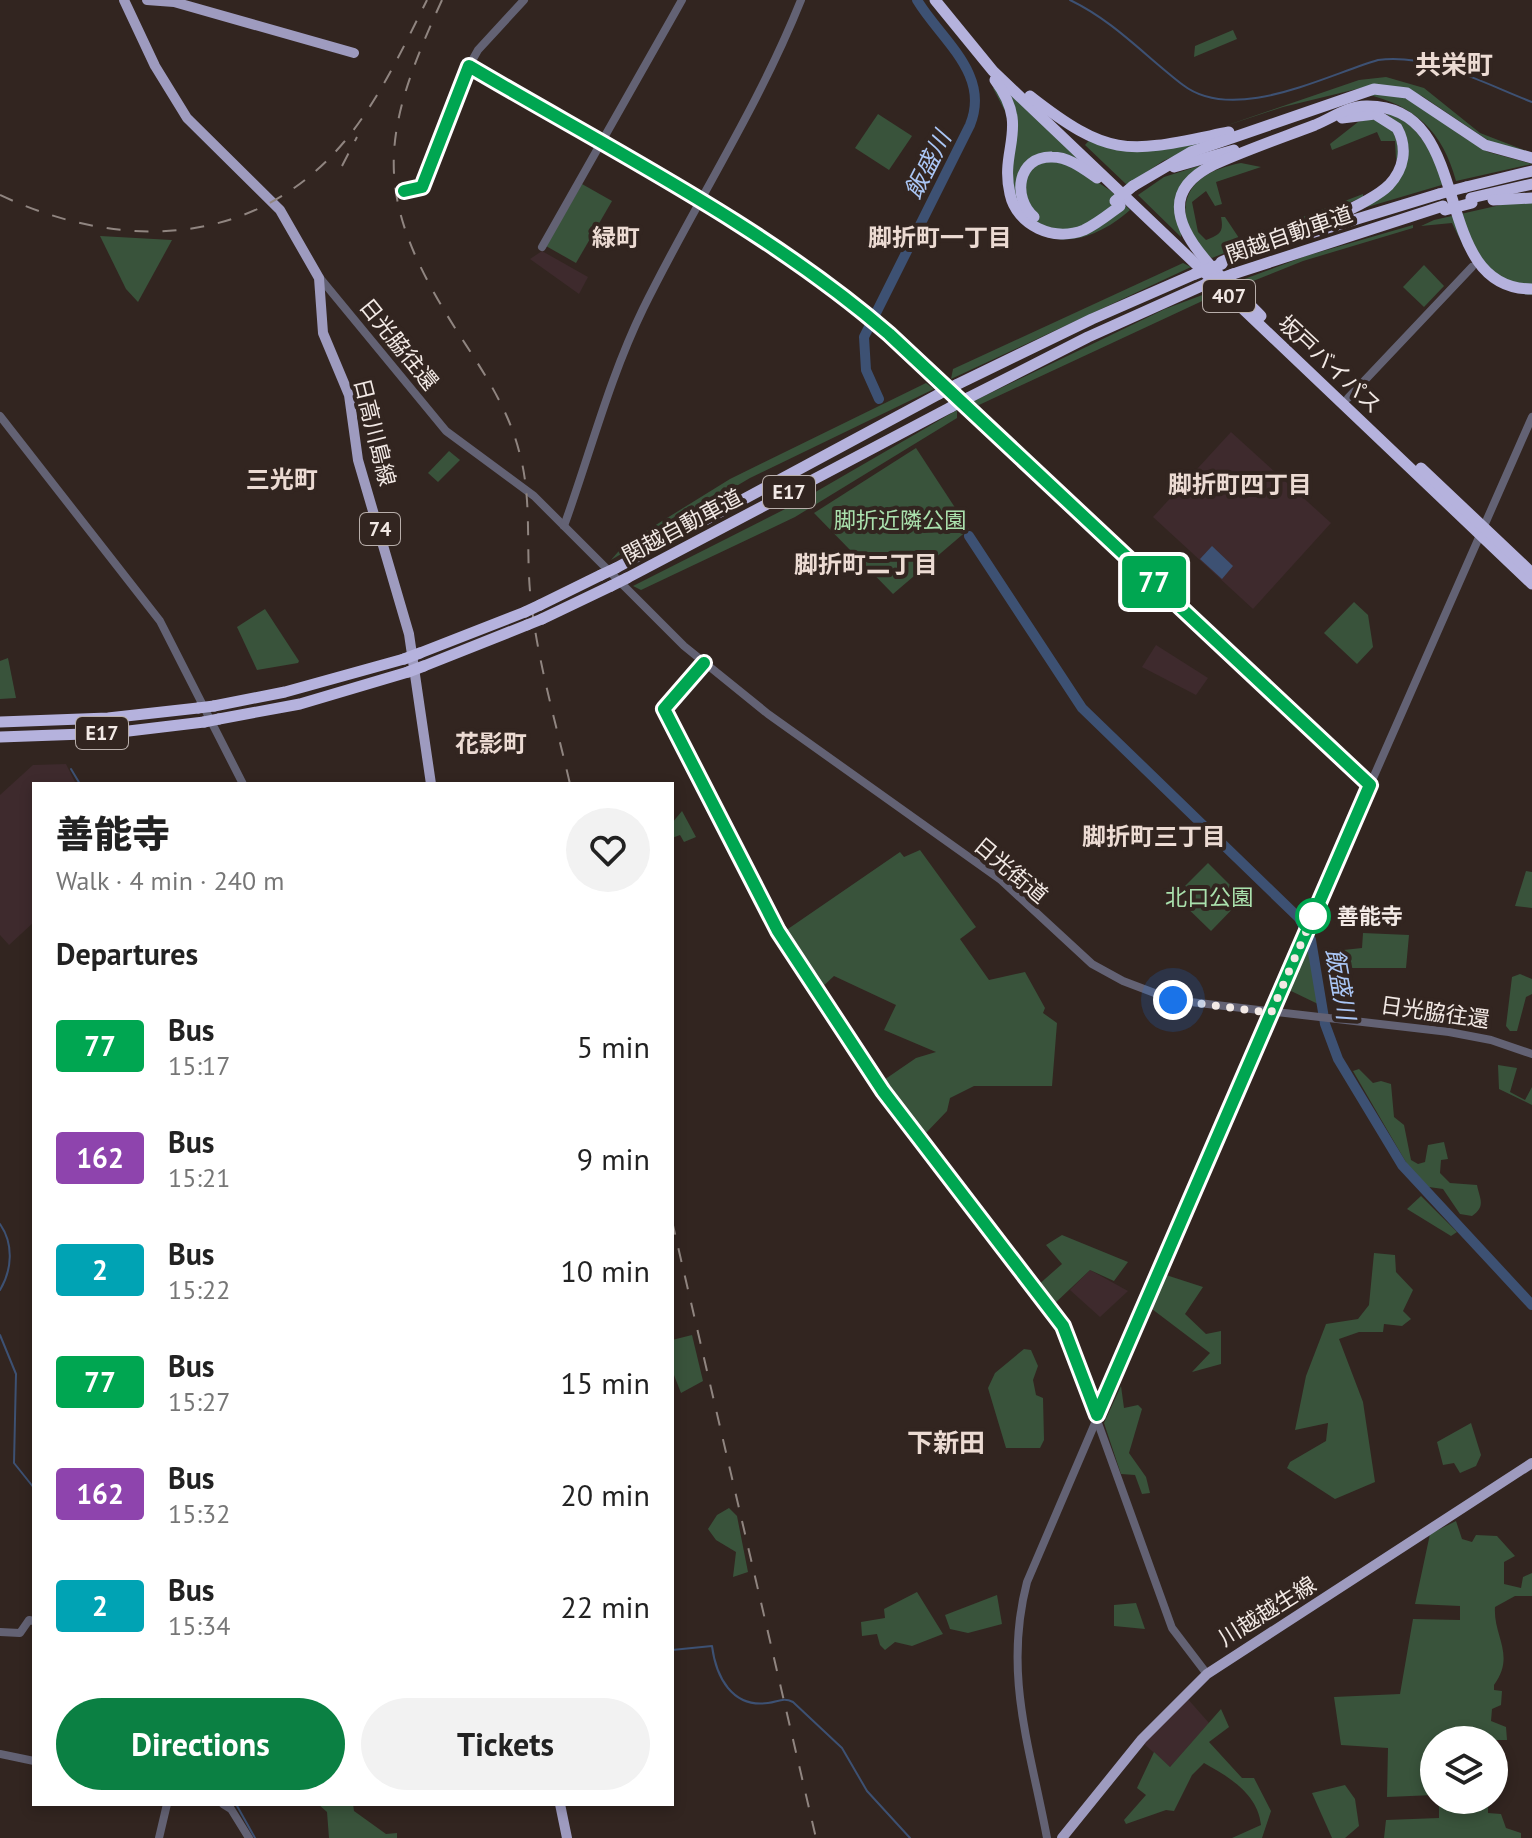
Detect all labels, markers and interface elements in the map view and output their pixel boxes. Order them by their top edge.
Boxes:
district label: 共栄町 [1415,48,1493,81]
water label: 飯盛川 [897,123,959,204]
street label: 関越自動車道 [1222,199,1356,269]
district label: 緑町 [592,222,640,253]
district label: 脚折町一丁目 [868,222,1012,253]
road number: 407 [1203,280,1255,312]
street label: 日光脇往還 [354,292,444,396]
street label: 坂戸バイパス [1272,309,1388,419]
street label: 日高川島線 [348,375,402,489]
district label: 三光町 [246,464,318,495]
district label: 脚折町四丁目 [1168,469,1312,500]
road number: E17 [763,476,815,508]
street label: 関越自動車道 [617,483,747,569]
park label: 脚折近隣公園 [834,506,966,534]
road number: 74 [360,513,400,545]
district label: 脚折町二丁目 [794,549,938,580]
line badge: 77 [1118,556,1190,608]
text: 77 [1138,563,1170,600]
road number: E17 [76,717,128,749]
district label: 花影町 [455,728,527,759]
button: heart [566,808,650,892]
text: 善能寺 [56,809,170,858]
district label: 脚折町三丁目 [1082,821,1226,852]
street label: 日光街道 [968,831,1054,909]
text: Walk · 4 min · 240 m [56,864,284,897]
park label: 北口公園 [1165,883,1253,911]
marker: 善能寺 [1296,899,1330,933]
place label: 善能寺 [1337,902,1403,930]
text: Departures [56,934,198,973]
water label: 飯盛川 [1319,946,1363,1025]
your location [1153,980,1193,1020]
street label: 日光脇往還 [1379,990,1491,1034]
text: Bus [168,1010,215,1049]
text: 77 [84,1027,116,1064]
text: 5 min [577,1027,650,1066]
text: 15:17 [168,1049,230,1082]
text: Bus [168,1122,215,1161]
text: 162 [76,1139,124,1176]
text: 9 min [577,1139,650,1178]
text: 15:21 [168,1161,230,1194]
text: Bus [168,1234,215,1273]
text: 2 [92,1251,108,1288]
text: 10 min [560,1251,650,1290]
text: 15:22 [168,1273,230,1306]
text: Bus [168,1346,215,1385]
text: 77 [84,1363,116,1400]
text: 15 min [560,1363,650,1402]
text: 15:27 [168,1385,230,1418]
district label: 下新田 [907,1426,985,1459]
text: Bus [168,1458,215,1497]
text: 162 [76,1475,124,1512]
text: 20 min [560,1475,650,1514]
text: 15:32 [168,1497,230,1530]
text: Bus [168,1570,215,1609]
street label: 川越越生線 [1213,1570,1321,1652]
text: 2 [92,1587,108,1624]
text: 22 min [560,1587,650,1626]
text: 15:34 [168,1609,230,1642]
button: Directions [56,1698,345,1790]
button: Tickets [361,1698,650,1790]
map controls [1420,1726,1508,1814]
button: layers [1420,1726,1508,1814]

